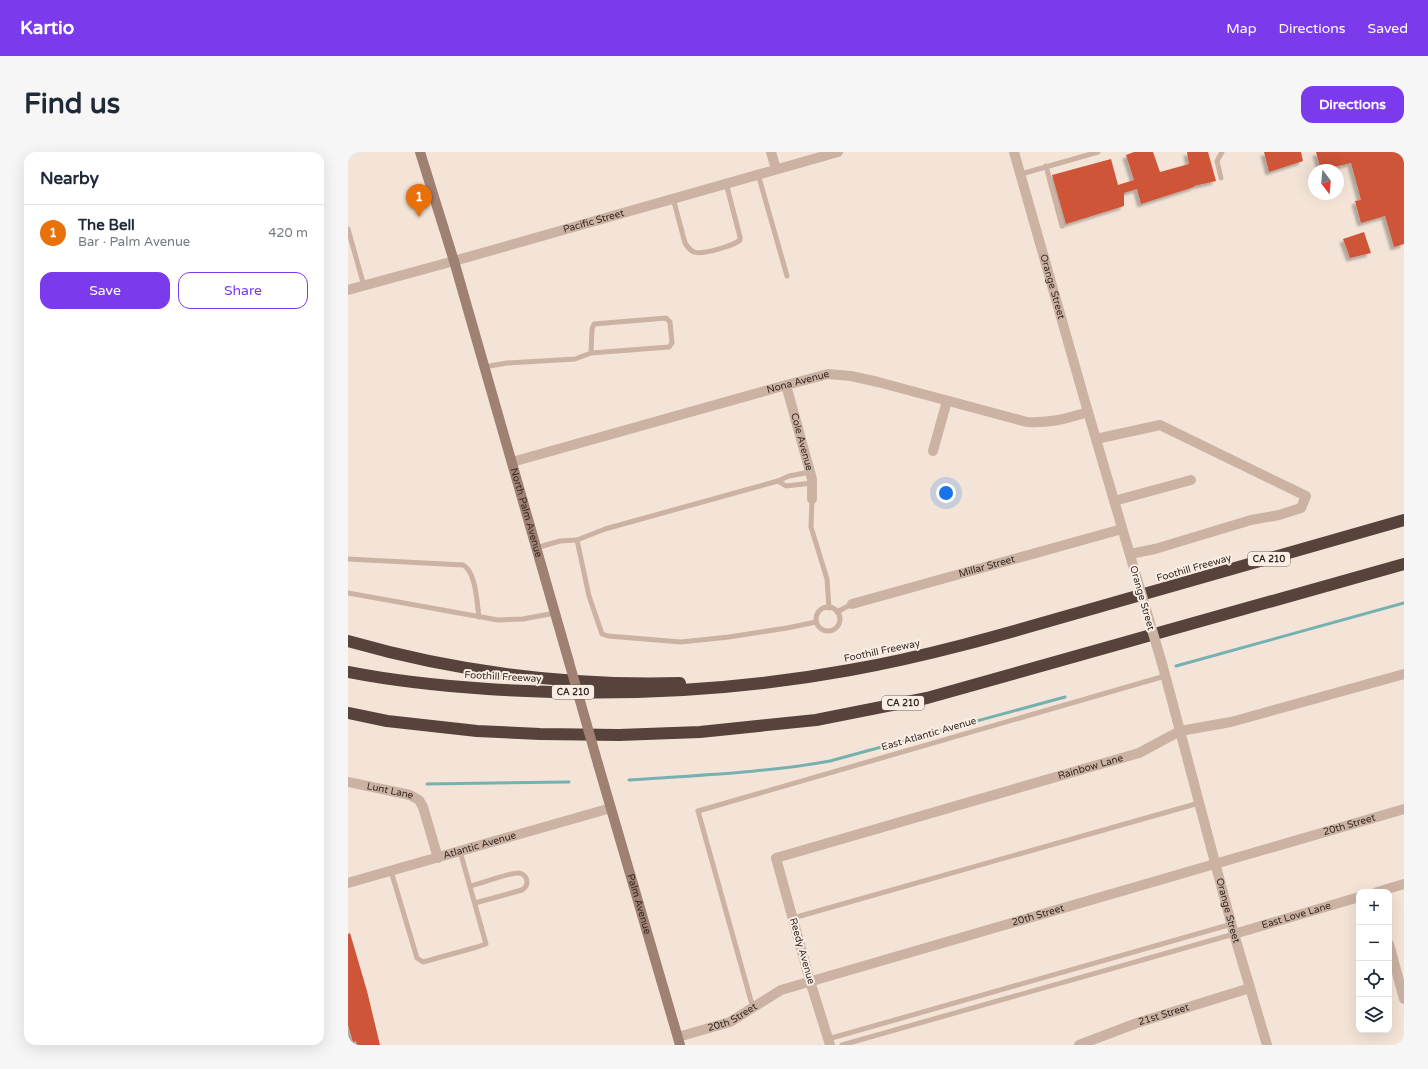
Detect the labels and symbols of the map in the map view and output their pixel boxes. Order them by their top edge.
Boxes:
north arrow [1308,164,1344,200]
pin: 1 [406,184,432,217]
street label: Pacific Street [562,207,626,236]
street label: Orange Street [1037,253,1067,321]
street label: Nona Avenue [765,368,831,396]
street label: Cole Avenue [788,412,816,472]
street label: North Palm Avenue [508,467,545,559]
your location [936,483,956,503]
street label: Foothill Freeway [1155,551,1233,584]
road number: CA 210 [1248,552,1290,566]
street label: Millar Street [957,553,1017,580]
street label: Orange Street [1127,564,1157,632]
street label: Foothill Freeway [843,637,922,665]
street label: Foothill Freeway [464,669,543,685]
road number: CA 210 [552,685,594,699]
road number: CA 210 [882,696,924,710]
street label: East Atlantic Avenue [880,715,978,753]
street label: Rainbow Lane [1056,752,1125,782]
street label: Lunt Lane [366,780,416,802]
street label: 20th Street [1322,812,1377,838]
street label: Atlantic Avenue [442,829,518,862]
street label: Palm Avenue [624,873,653,936]
street label: Orange Street [1213,877,1242,945]
street label: East Love Lane [1260,900,1333,931]
street label: 20th Street [1011,902,1066,929]
street label: Reedy Avenue [787,916,817,986]
street label: 20th Street [706,1000,759,1034]
street label: 21st Street [1137,1001,1191,1028]

